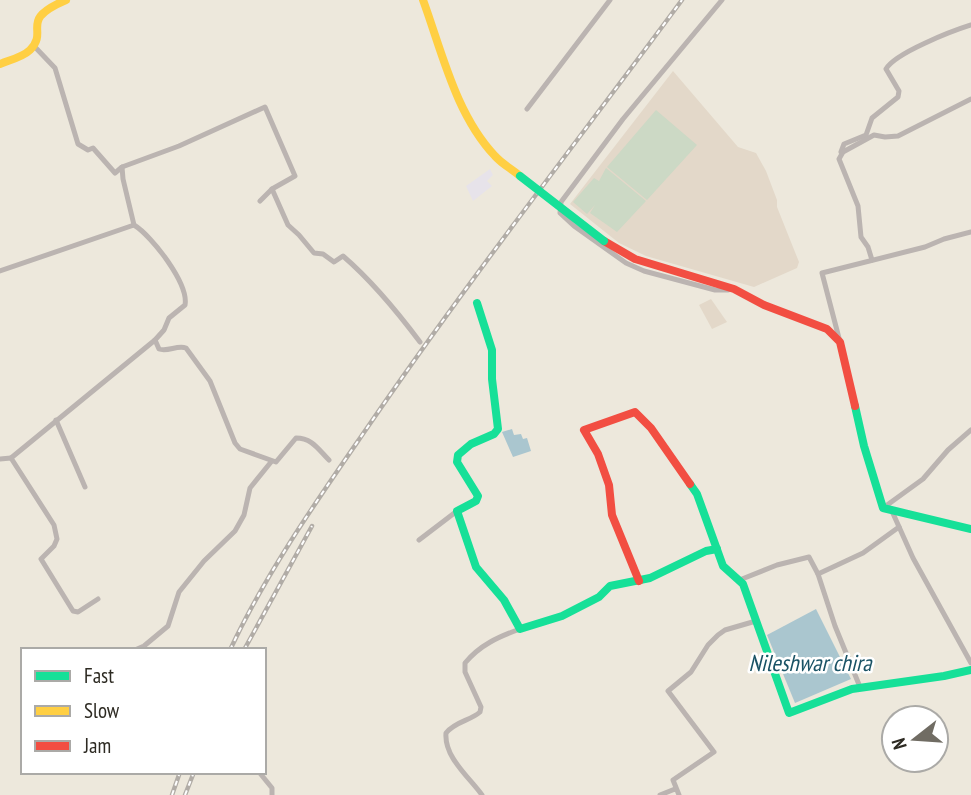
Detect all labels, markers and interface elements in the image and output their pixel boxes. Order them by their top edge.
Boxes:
legend [21,648,266,774]
water label: Nileshwar chira [749,648,873,677]
text: Fast [84,662,114,689]
text: Slow [84,697,120,724]
north arrow [880,704,950,774]
text: Jam [83,732,111,759]
text: N [886,736,912,752]

